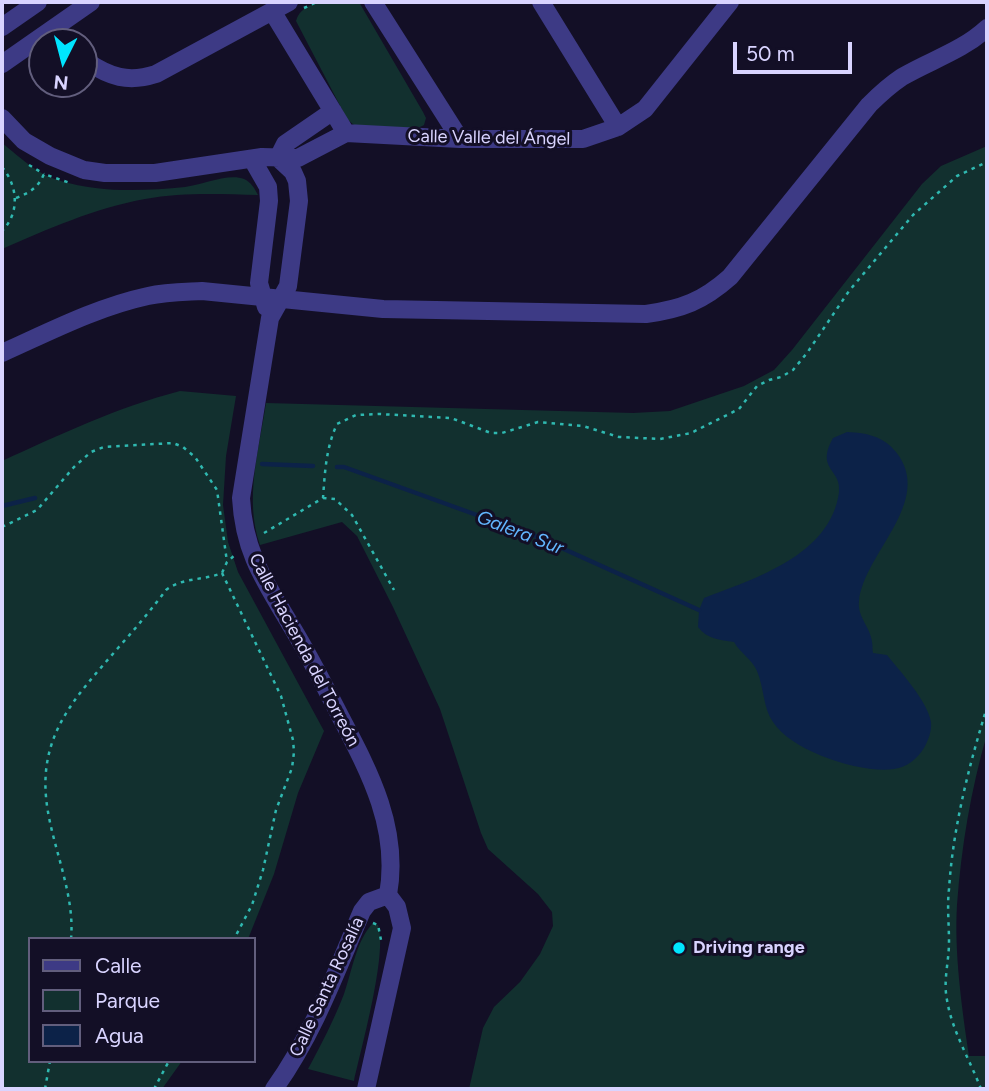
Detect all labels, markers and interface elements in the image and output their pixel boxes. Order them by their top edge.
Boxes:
north arrow [28,28,98,98]
scale bar [737,28,856,72]
text: 50 m [746,41,795,66]
text: N [52,70,69,95]
street label: Calle Valle del Ángel [407,126,571,150]
water label: Galera Sur [473,506,567,560]
street label: Calle Hacienda del Torreón [244,550,364,750]
street label: Calle Santa Rosalía [285,914,369,1060]
legend [28,937,256,1063]
place label: Driving range [693,937,805,959]
marker: Driving range [671,940,687,956]
text: Calle [95,953,142,978]
text: Parque [95,988,160,1013]
text: Agua [95,1023,144,1048]

